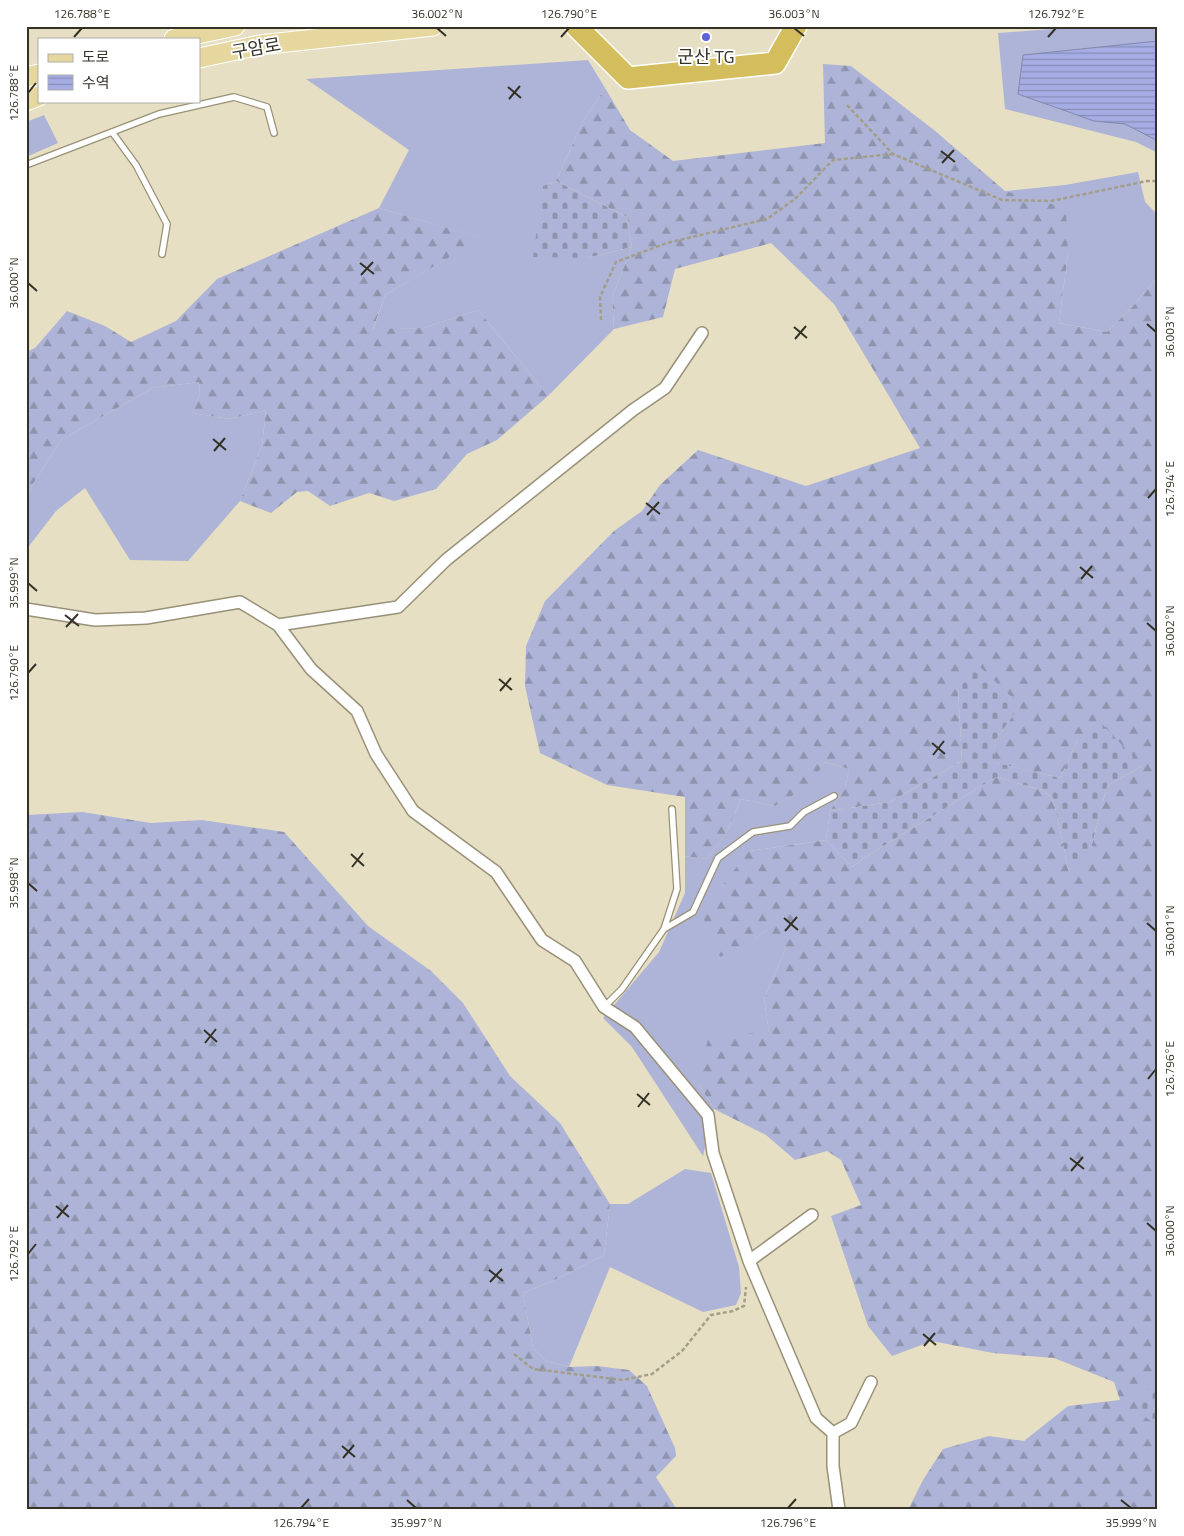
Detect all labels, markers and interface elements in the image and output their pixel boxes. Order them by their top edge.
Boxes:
text: 126.788°E [54,4,110,23]
text: 36.002°N [411,4,463,23]
text: 126.790°E [541,4,597,23]
text: 36.003°N [768,4,820,23]
text: 126.792°E [1028,4,1084,23]
street label: 구암로 [229,30,283,66]
marker: 군산 TG [700,31,712,43]
legend [38,38,200,102]
place label: 군산 TG [677,43,735,70]
text: 도로 [82,45,110,68]
text: 126.788°E [4,65,23,121]
text: 수역 [82,71,110,94]
text: 36.000°N [4,257,23,309]
text: 36.003°N [1160,306,1179,358]
text: 126.794°E [1160,461,1179,517]
text: 35.999°N [4,557,23,609]
text: 36.002°N [1160,605,1179,657]
text: 126.790°E [4,645,23,701]
text: 35.998°N [4,857,23,909]
text: 36.001°N [1160,905,1179,957]
text: 126.796°E [1160,1041,1179,1097]
text: 36.000°N [1160,1205,1179,1257]
text: 126.792°E [4,1226,23,1282]
text: 126.794°E [273,1513,329,1532]
text: 35.997°N [390,1513,442,1532]
text: 126.796°E [760,1513,816,1532]
text: 35.999°N [1105,1513,1157,1532]

